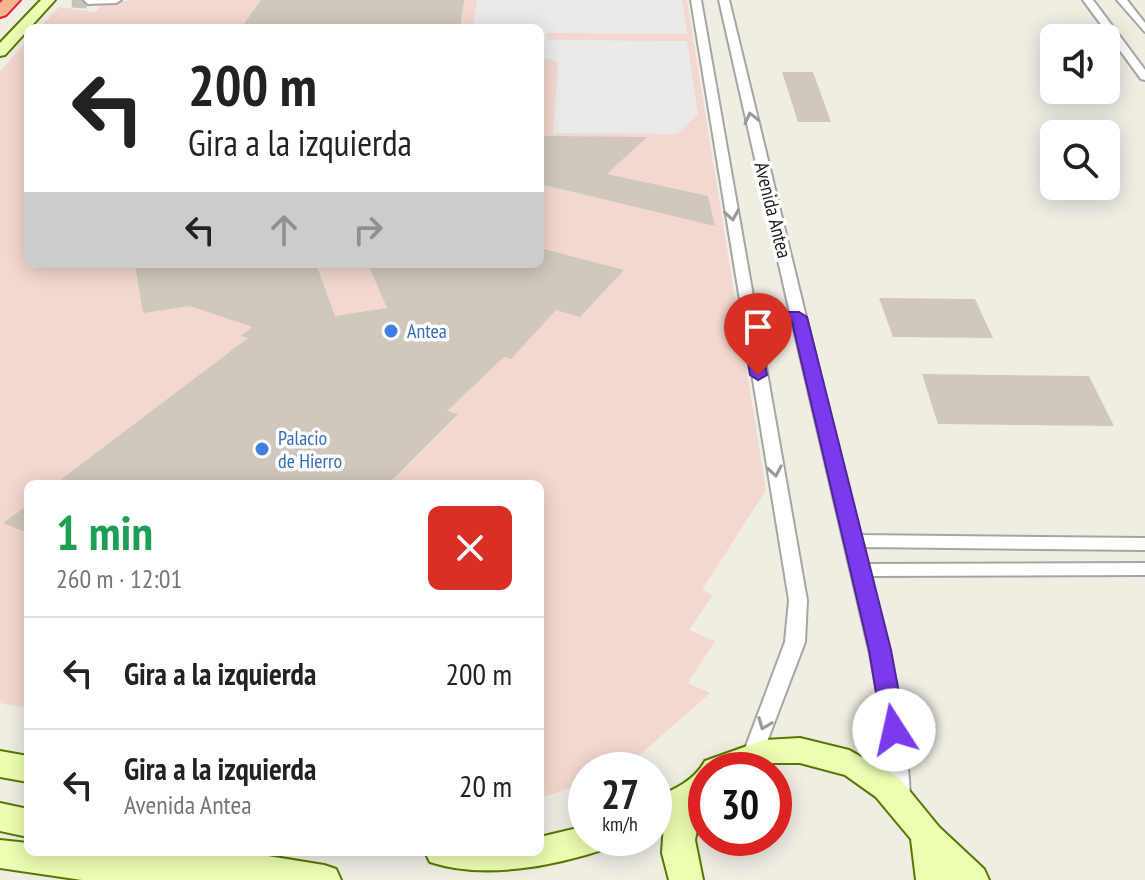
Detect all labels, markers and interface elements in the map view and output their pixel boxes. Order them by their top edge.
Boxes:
map controls [1040,24,1120,200]
button: sound [1040,24,1120,104]
text: 200 m [188,49,317,121]
icon: left [56,56,160,160]
one-way arrow [743,112,760,126]
text: Gira a la izquierda [188,119,412,166]
button: search [1040,120,1120,200]
street label: Avenida Antea [749,159,797,261]
icon: left [178,208,222,252]
icon: ahead [262,208,306,252]
icon: right [346,208,390,252]
one-way arrow [722,208,739,222]
pin [724,293,792,375]
icon: arrive [736,305,780,349]
place label: Antea [407,318,447,344]
marker: Antea [382,322,400,340]
place label: Palacio de Hierro [278,425,342,474]
marker: Palacio de Hierro [253,440,271,458]
one-way arrow [766,465,783,478]
text: 1 min [56,501,153,563]
button: close [428,506,512,590]
text: 260 m · 12:01 [56,562,182,595]
icon: left [56,651,100,695]
text: Gira a la izquierda [124,654,316,693]
text: 200 m [446,654,512,693]
position arrow [852,688,936,772]
one-way arrow [757,716,774,730]
text: Gira a la izquierda [124,749,316,788]
speed limit sign: 30 [688,752,792,856]
icon: left [56,763,100,807]
text: 20 m [459,766,512,805]
text: 27 [601,768,639,820]
text: Avenida Antea [124,788,252,821]
text: km/h [602,811,638,837]

